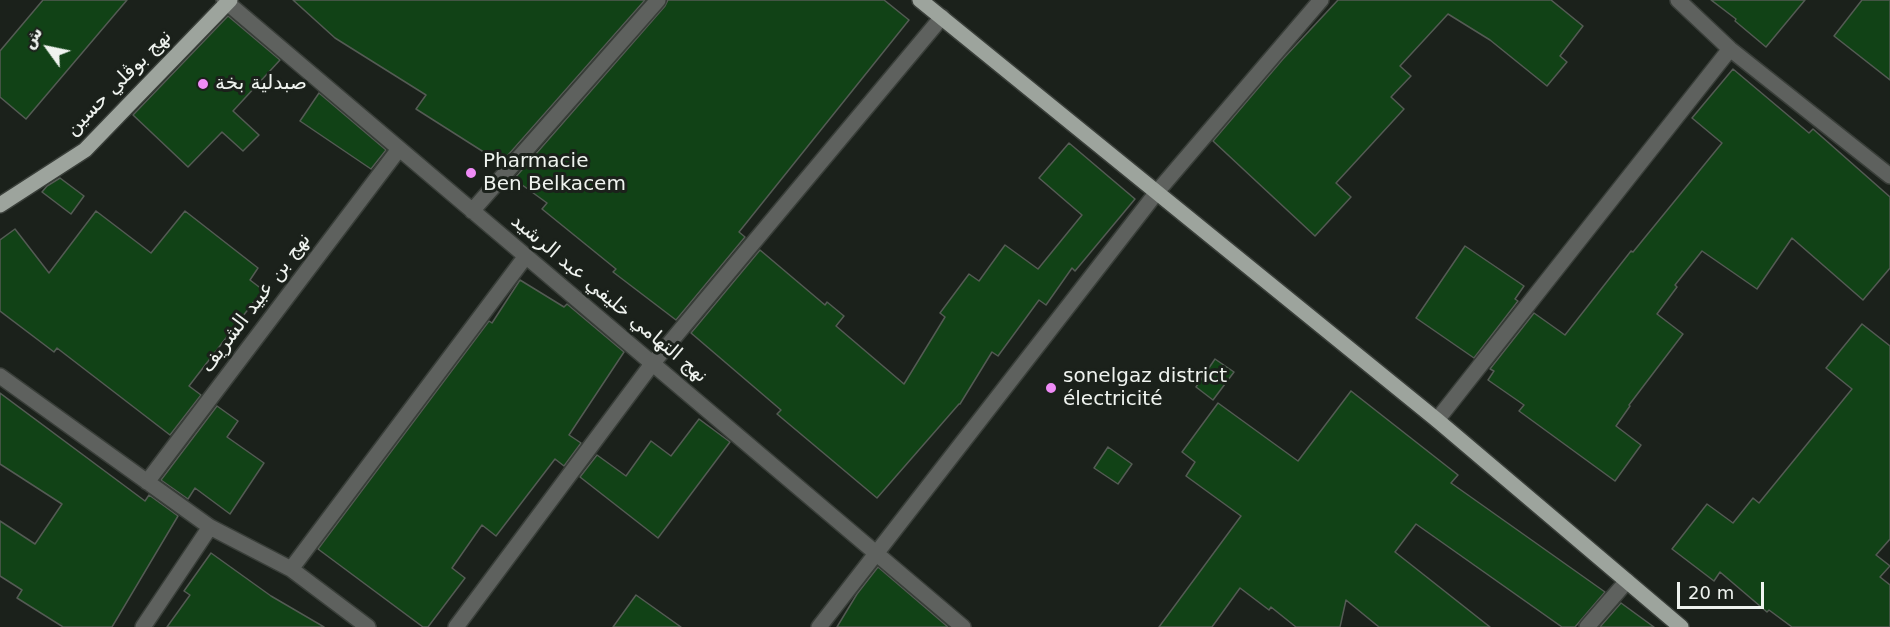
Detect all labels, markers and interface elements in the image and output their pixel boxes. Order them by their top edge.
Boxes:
north arrow [18,18,78,78]
text: ش [19,23,46,52]
street label: نهج بوڨلي حسين [61,25,177,141]
place label: صبدلية بخة [215,72,307,96]
marker: صبدلية بخة [196,77,210,91]
place label: Pharmacie Ben Belkacem [483,150,626,197]
marker: Pharmacie Ben Belkacem [464,166,478,180]
street label: نهج التهامي خليفي عبد الرشيد [506,210,712,388]
street label: نهج بن عبيد الشريف [196,228,316,378]
place label: sonelgaz district électricité [1063,365,1227,412]
marker: sonelgaz district électricité [1044,381,1058,395]
scale bar [1680,570,1767,608]
text: 20 m [1688,582,1734,603]

